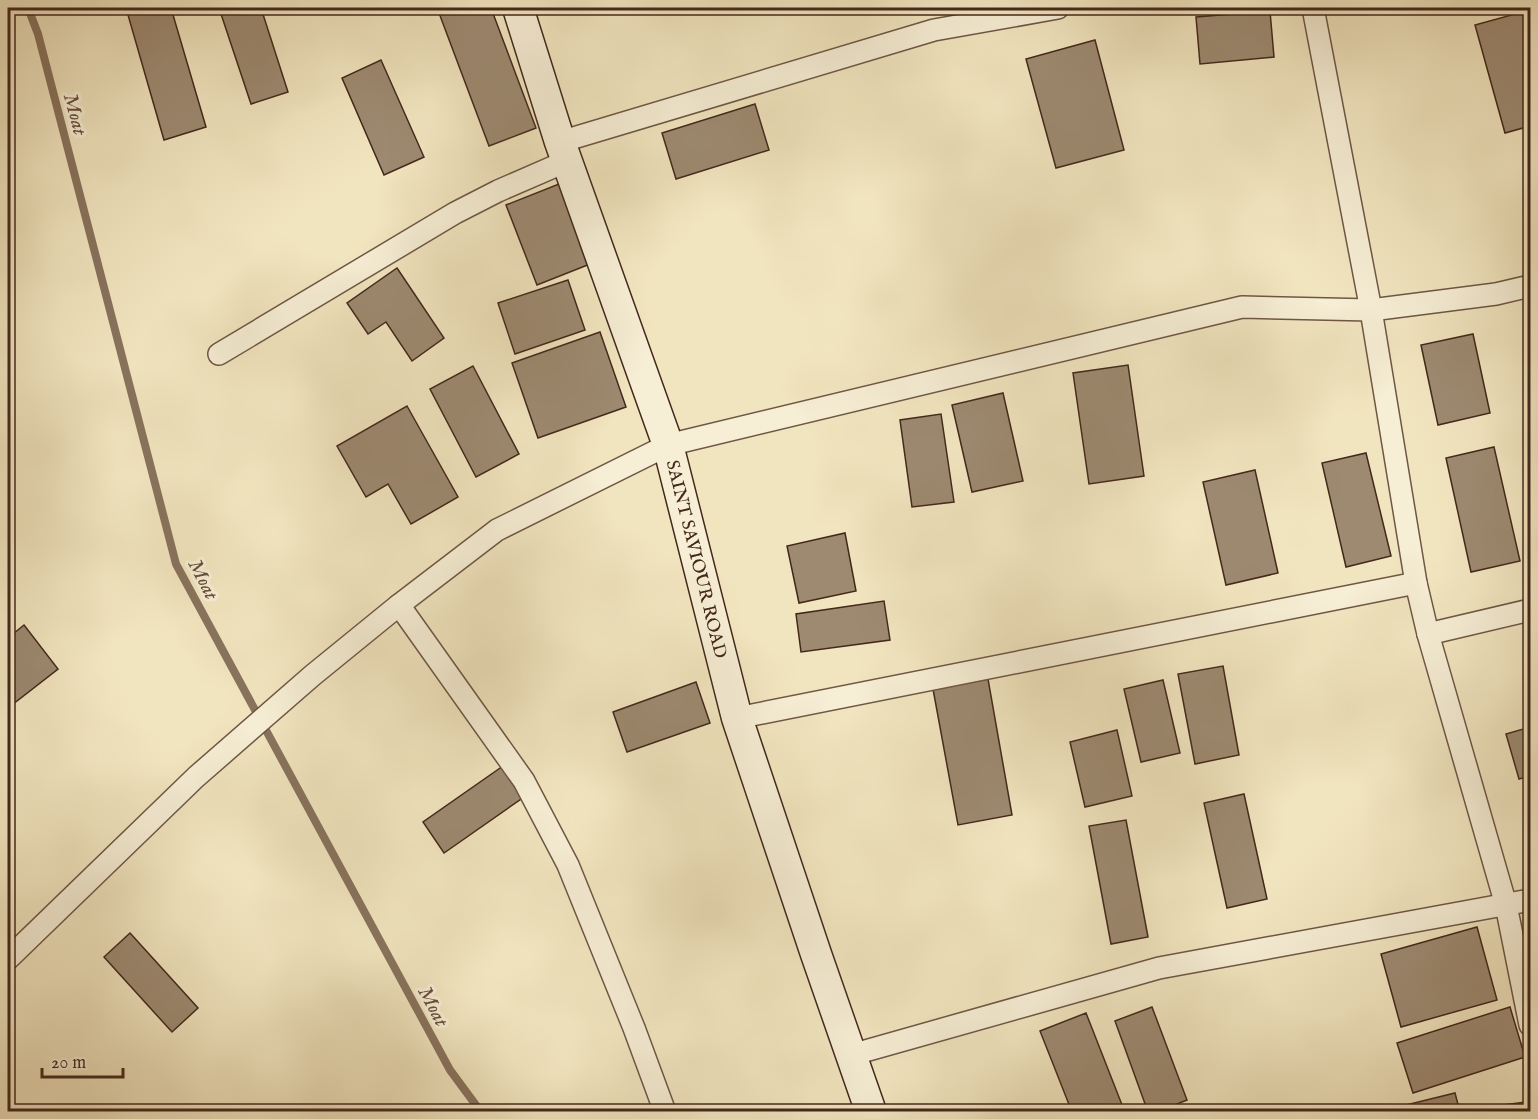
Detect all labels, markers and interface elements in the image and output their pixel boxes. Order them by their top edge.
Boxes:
water label: Moat [57,91,93,140]
street label: SAINT SAVIOUR ROAD [660,458,731,661]
water label: Moat [182,555,224,606]
water label: Moat [412,982,454,1033]
scale bar [42,1041,123,1079]
text: 20 m [51,1052,86,1075]

